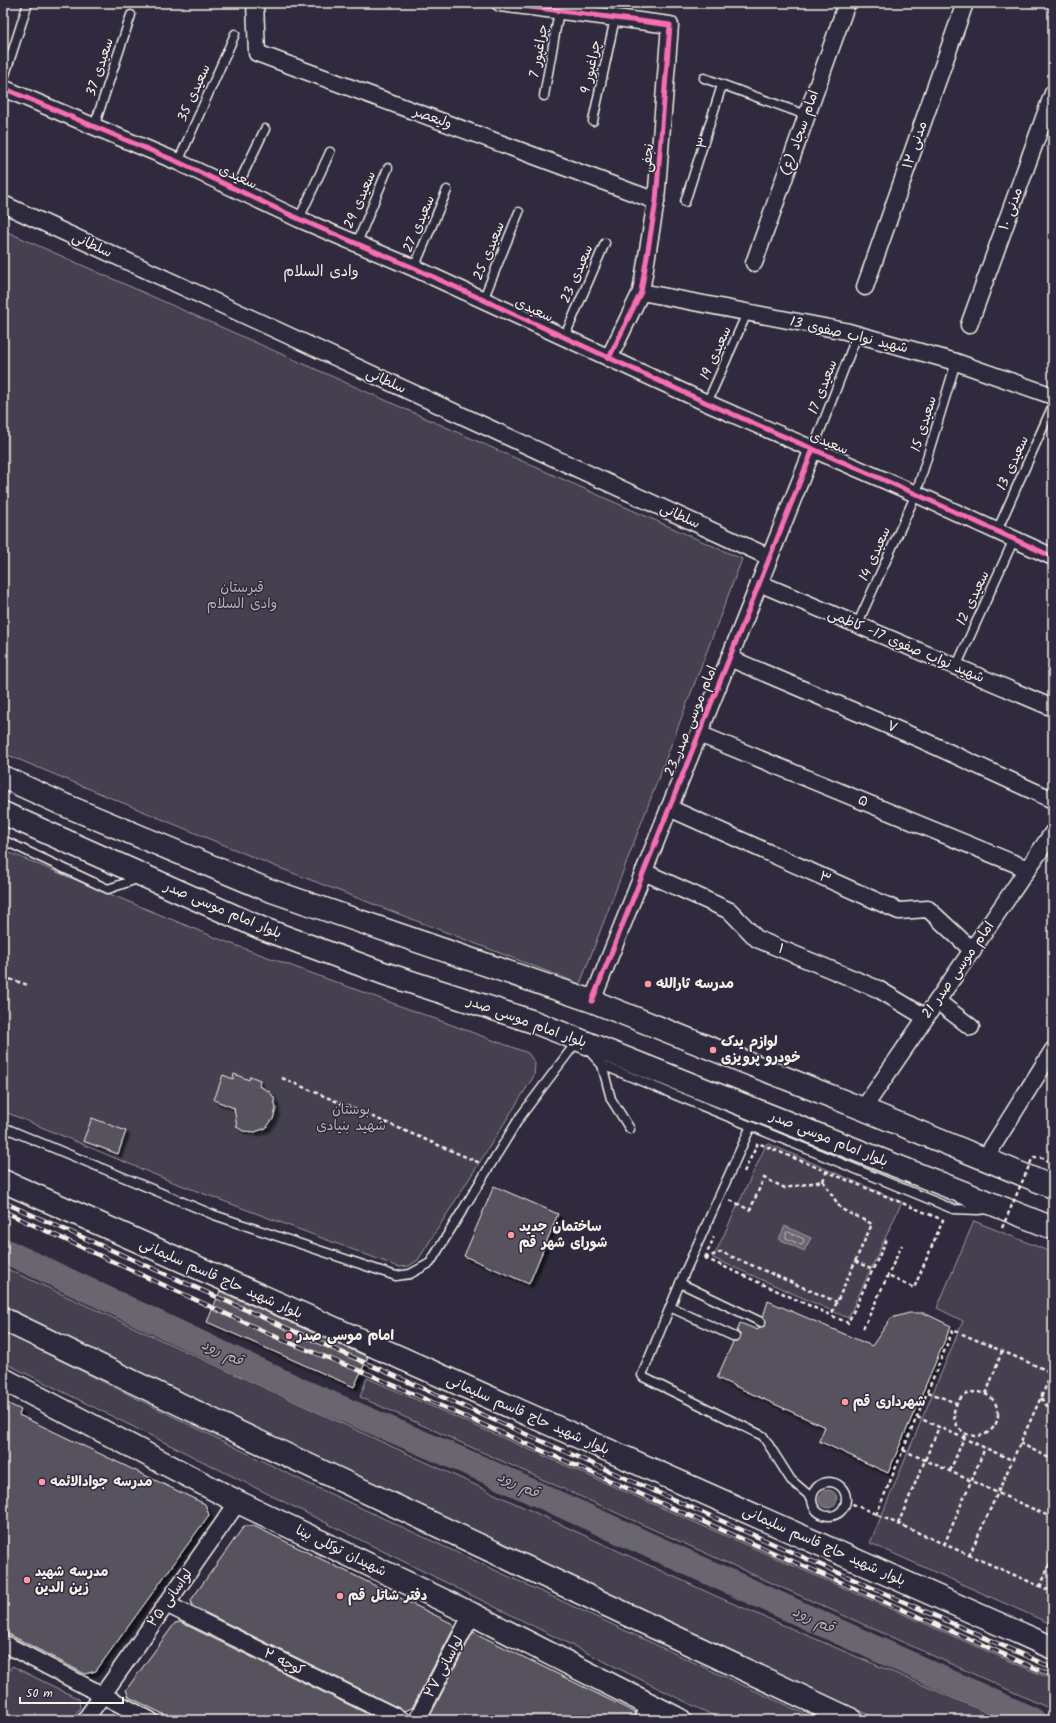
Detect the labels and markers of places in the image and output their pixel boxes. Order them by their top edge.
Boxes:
place label: مدرسه ثارالله [656,973,734,995]
marker: مدرسه ثارالله [643,979,653,989]
place label: لوازم یدک خودرو پرویزی [721,1031,800,1069]
marker: لوازم یدک خودرو پرویزی [708,1045,718,1055]
place label: ساختمان جدید شورای شهر قم [519,1216,607,1254]
marker: ساختمان جدید شورای شهر قم [506,1230,516,1240]
place label: امام موسی صدر [295,1325,394,1347]
marker: امام موسی صدر [284,1331,294,1341]
place label: شهرداری قم [853,1391,925,1413]
marker: شهرداری قم [840,1397,850,1407]
place label: مدرسه جوادالائمه [50,1471,152,1493]
marker: مدرسه جوادالائمه [37,1477,47,1487]
place label: مدرسه شهید زین الدین [35,1561,109,1599]
marker: مدرسه شهید زین الدین [22,1575,32,1585]
place label: دفتر شاتل قم [348,1585,427,1607]
marker: دفتر شاتل قم [335,1591,345,1601]

